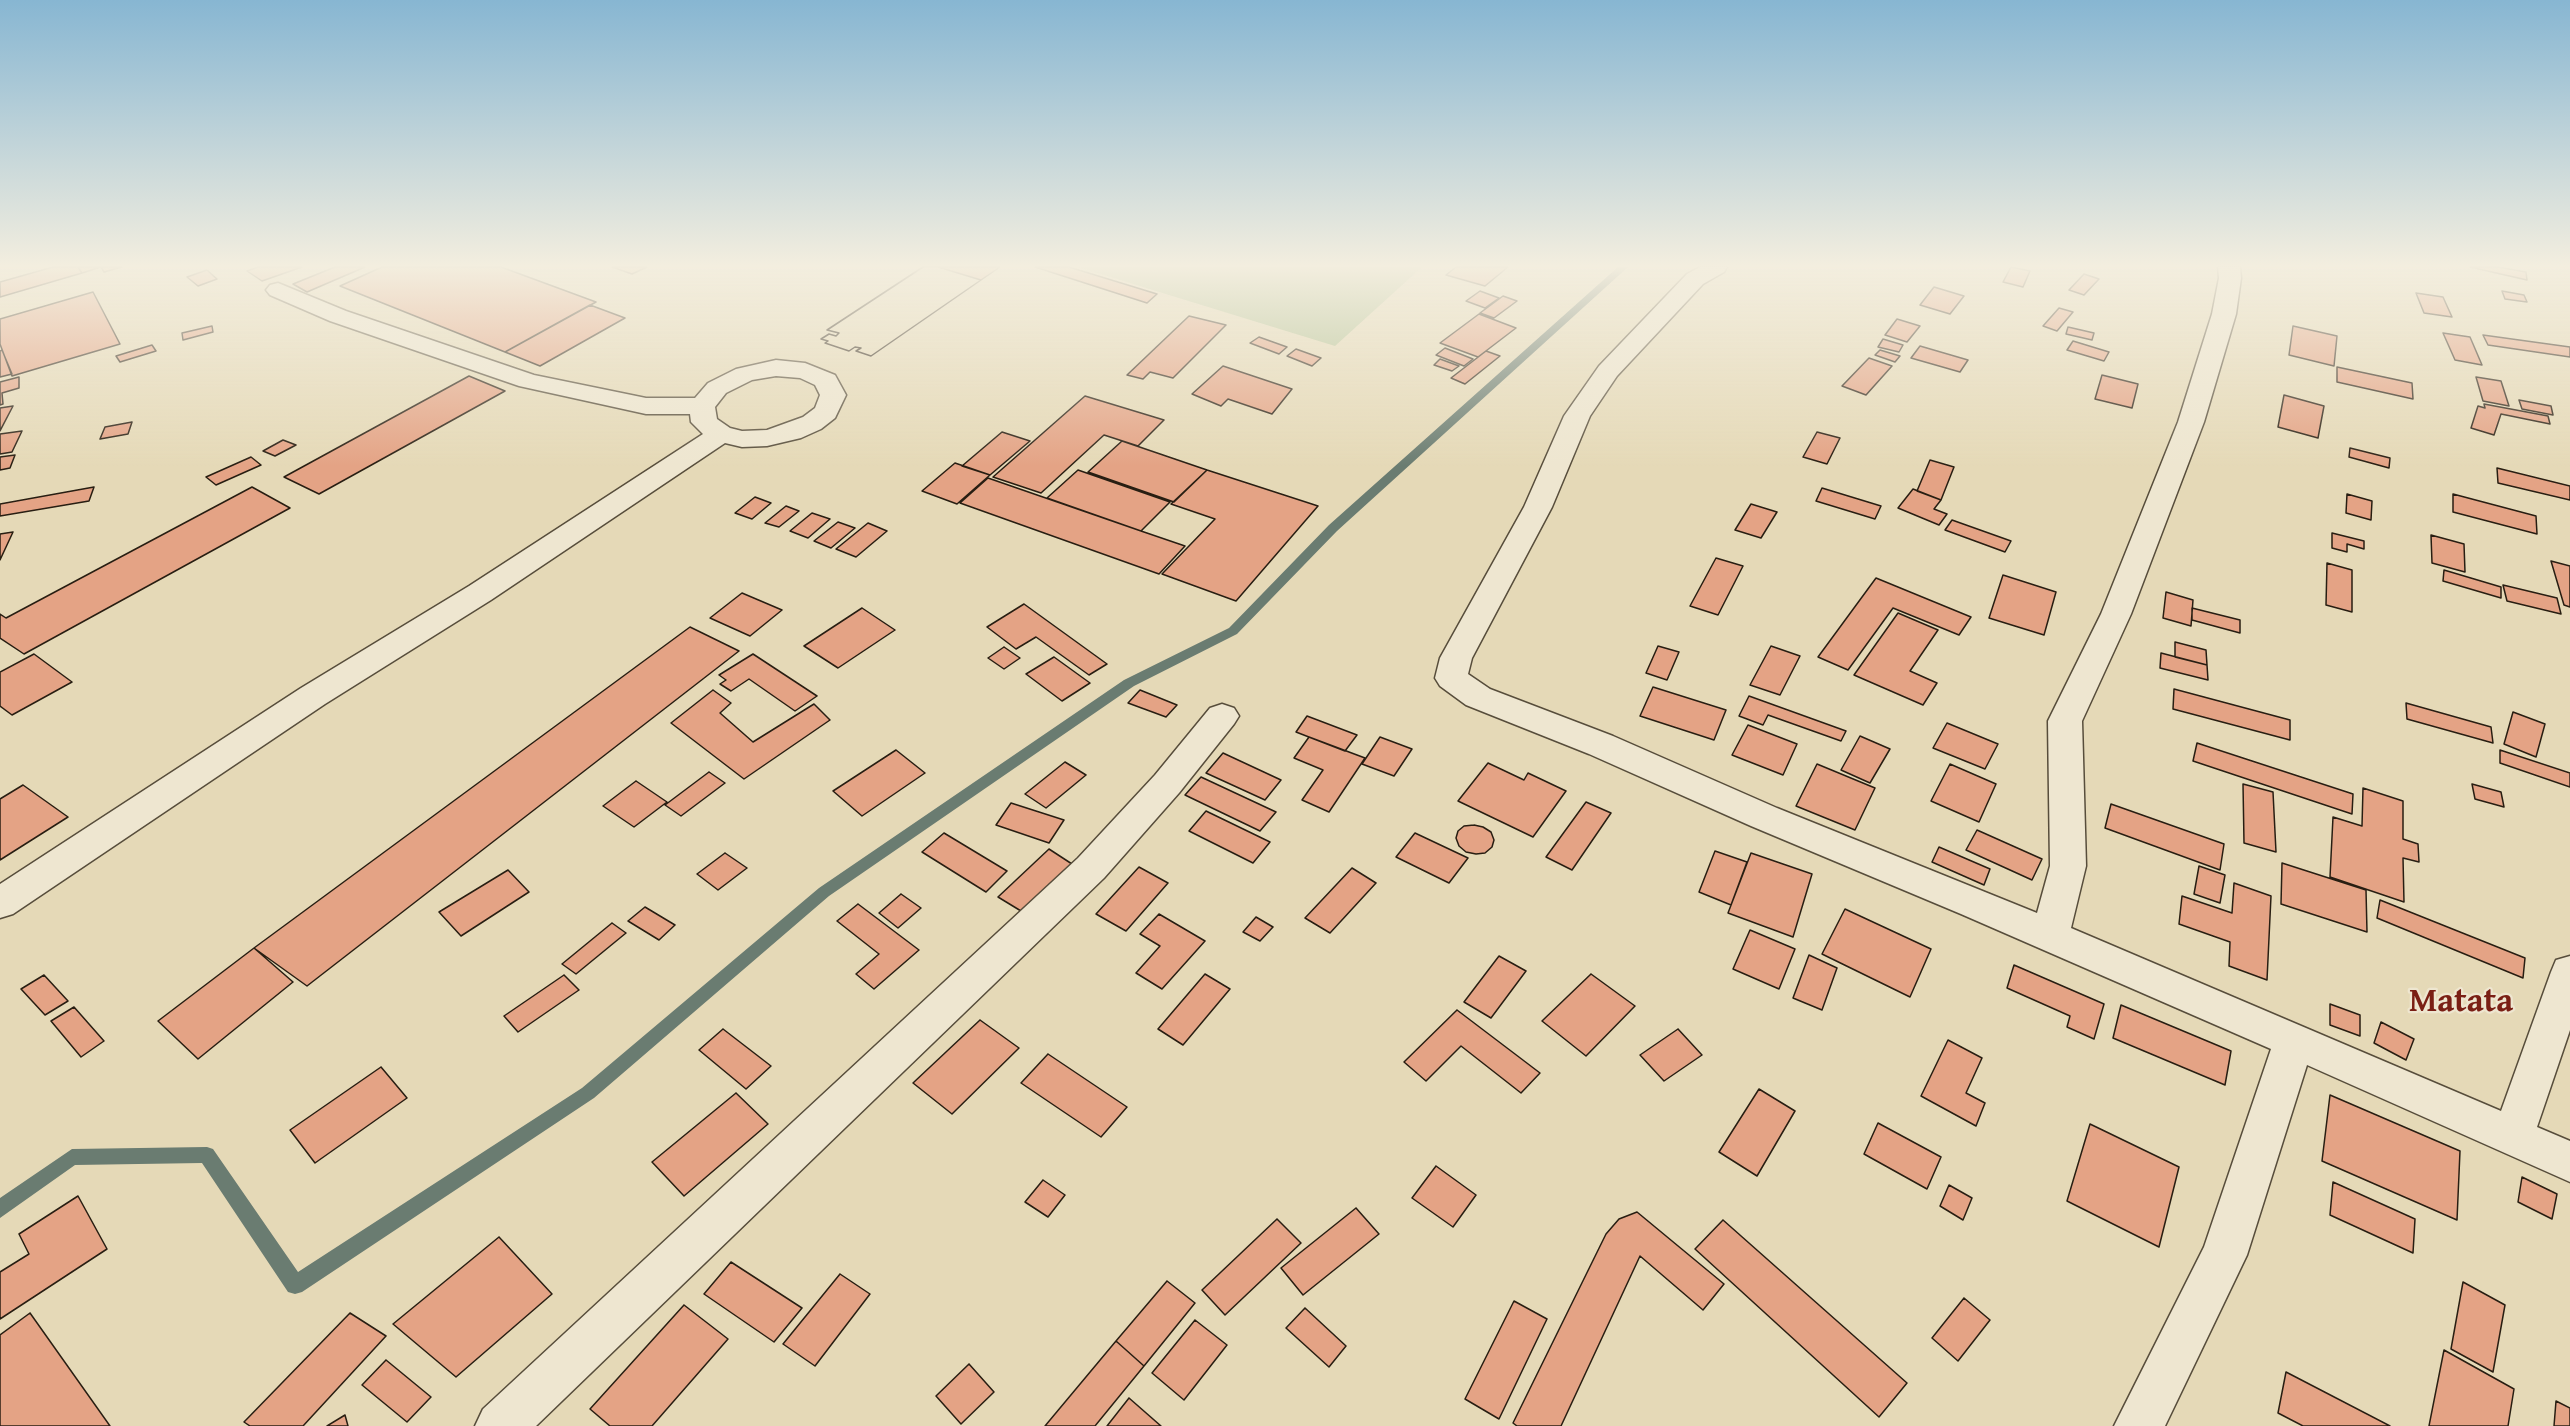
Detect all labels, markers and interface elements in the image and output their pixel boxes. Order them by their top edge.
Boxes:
district label: Matata [2409,983,2513,1023]

